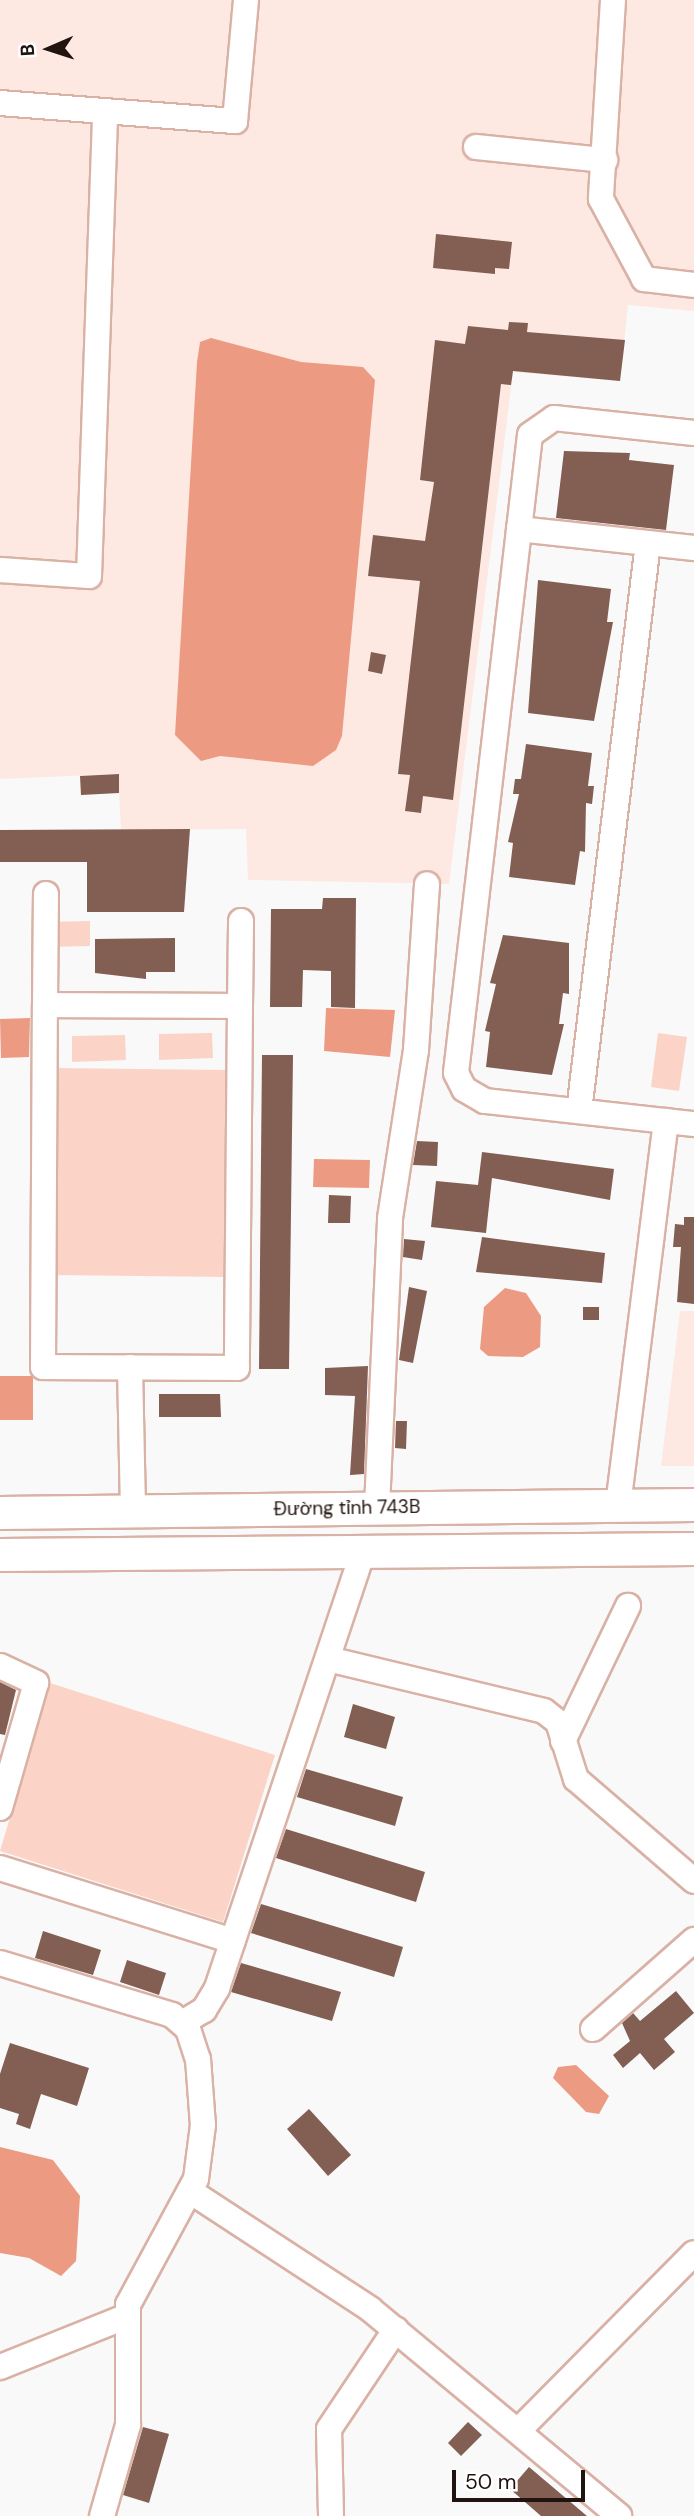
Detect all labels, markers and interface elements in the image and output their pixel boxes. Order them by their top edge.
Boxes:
north arrow [14,14,84,84]
text: B [15,43,40,57]
street label: Đường tỉnh 743B [273,1495,421,1521]
scale bar [456,2456,589,2500]
text: 50 m [465,2468,516,2496]

